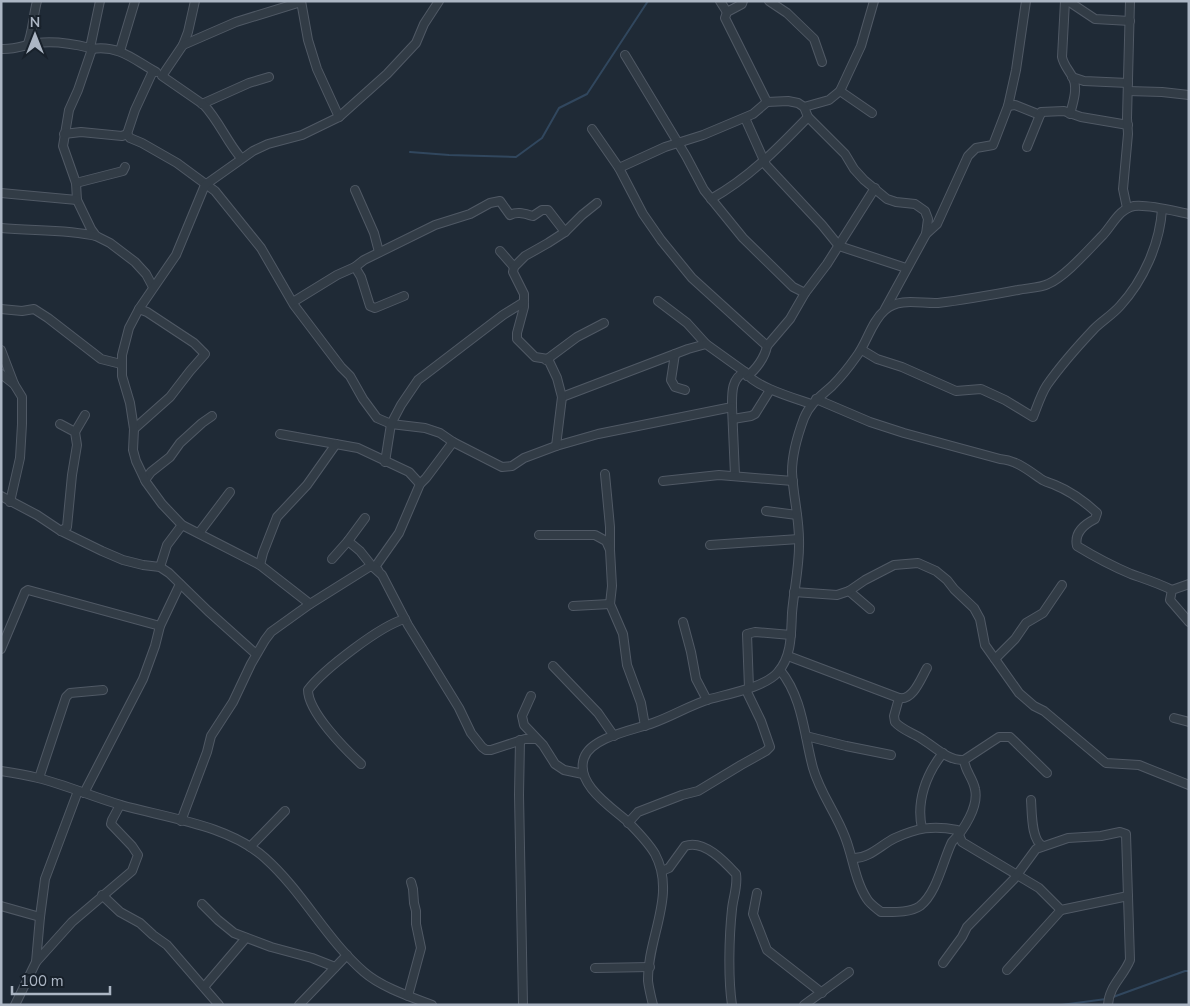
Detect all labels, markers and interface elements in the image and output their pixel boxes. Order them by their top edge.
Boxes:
north arrow [10,10,60,60]
text: N [30,13,40,32]
scale bar [12,964,110,996]
text: 100 m [20,971,64,991]

